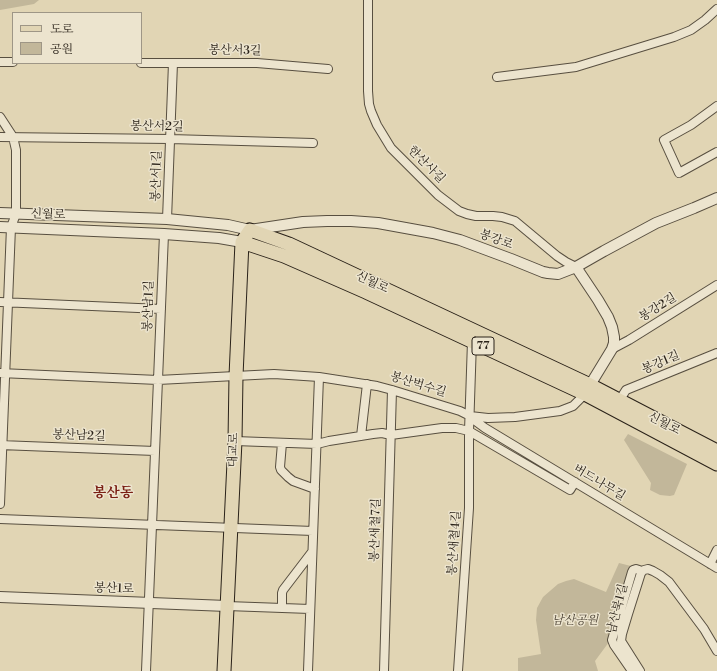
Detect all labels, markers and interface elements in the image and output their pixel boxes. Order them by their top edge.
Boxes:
legend [12,12,142,64]
text: 도로 [50,22,73,37]
text: 공원 [50,42,73,57]
street label: 봉산서3길 [208,43,262,59]
street label: 봉산서2길 [130,119,184,135]
street label: 한산사길 [405,144,447,186]
street label: 봉산서1길 [149,150,165,202]
street label: 신월로 [30,207,66,223]
street label: 봉강로 [477,227,515,253]
street label: 신월로 [353,269,391,297]
street label: 봉산남1길 [141,280,157,332]
street label: 봉강2길 [637,291,679,325]
road number: 77 [472,337,494,355]
street label: 봉강1길 [640,349,682,377]
street label: 봉산벅수길 [388,370,448,400]
street label: 신월로 [645,410,683,438]
street label: 봉산남2길 [52,428,106,444]
street label: 대교로 [226,432,242,468]
street label: 버드나무길 [570,462,628,504]
district label: 봉산동 [93,486,133,502]
street label: 봉산새철7길 [368,498,384,562]
street label: 봉산새철4길 [446,510,464,576]
street label: 봉산1로 [94,581,134,597]
street label: 남산북1길 [605,582,631,636]
park label: 남산공원 [552,614,598,628]

